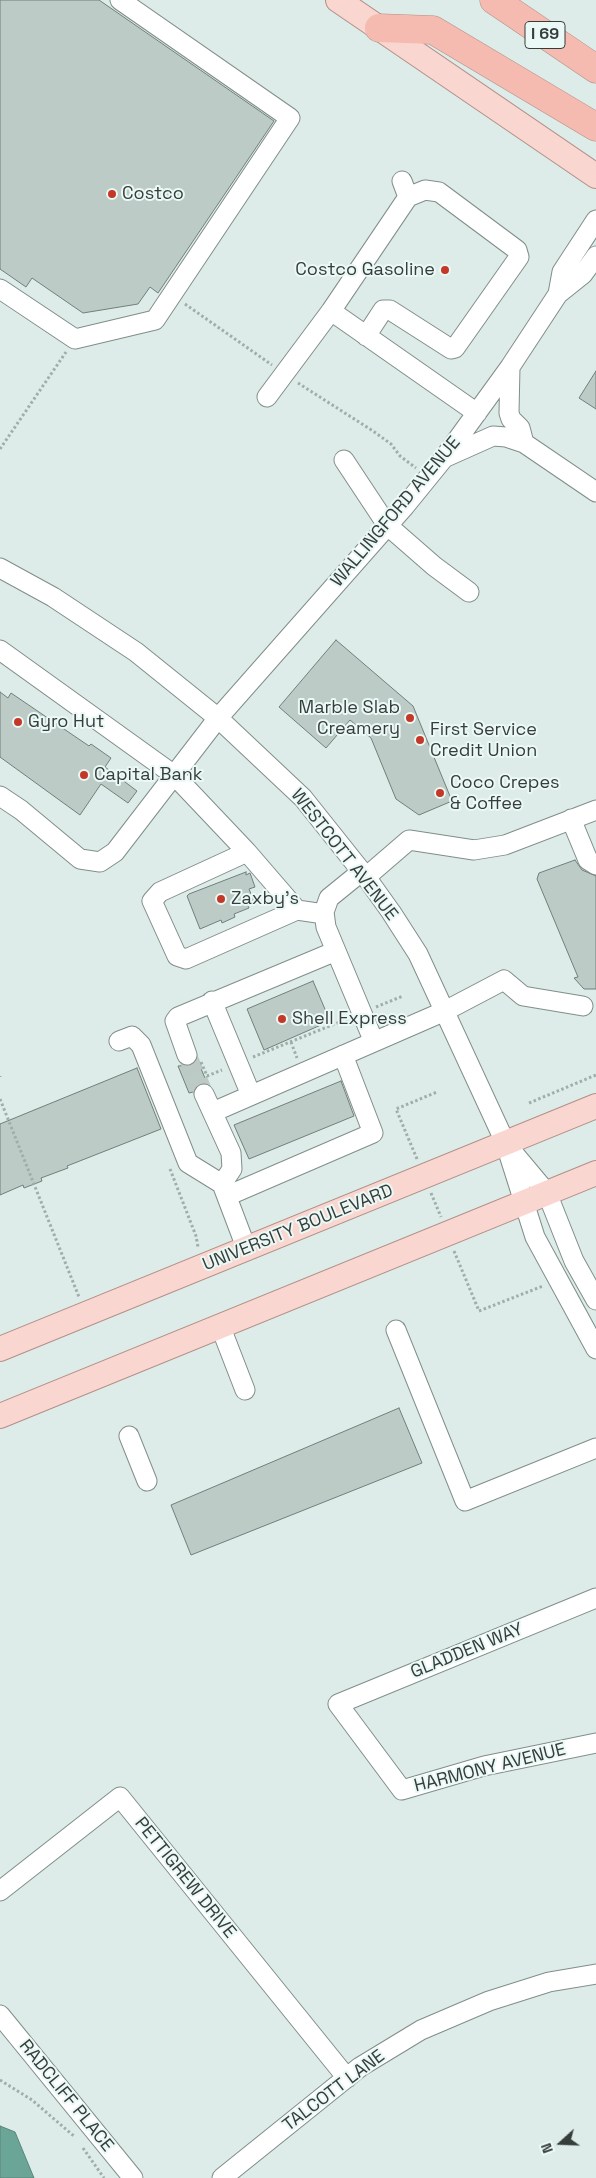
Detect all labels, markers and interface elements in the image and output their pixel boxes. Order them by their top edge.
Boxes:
road number: I 69 [525,22,565,48]
place label: Costco [122,183,184,205]
marker: Costco [106,188,118,200]
place label: Costco Gasoline [295,259,435,281]
marker: Costco Gasoline [439,264,451,276]
street label: WALLINGFORD AVENUE [327,432,465,592]
place label: Marble Slab Creamery [299,697,400,740]
place label: Gyro Hut [28,711,104,733]
marker: Marble Slab Creamery [404,712,416,724]
marker: Gyro Hut [12,716,24,728]
place label: First Service Credit Union [430,719,537,762]
marker: First Service Credit Union [414,734,426,746]
place label: Capital Bank [94,764,202,786]
marker: Capital Bank [78,769,90,781]
place label: Coco Crepes & Coffee [450,772,560,814]
street label: WESTCOTT AVENUE [286,785,402,925]
marker: Coco Crepes & Coffee [434,787,446,799]
place label: Zaxby's [231,888,299,910]
marker: Zaxby's [215,893,227,905]
place label: Shell Express [292,1008,407,1030]
marker: Shell Express [276,1013,288,1025]
street label: UNIVERSITY BOULEVARD [200,1180,396,1276]
street label: GLADDEN WAY [408,1619,526,1683]
street label: HARMONY AVENUE [412,1739,568,1797]
street label: PETTIGREW DRIVE [130,1813,240,1943]
street label: RADCLIFF PLACE [14,2036,118,2156]
street label: TALCOTT LANE [279,2046,389,2136]
north arrow [536,2118,586,2168]
text: N [537,2141,557,2156]

